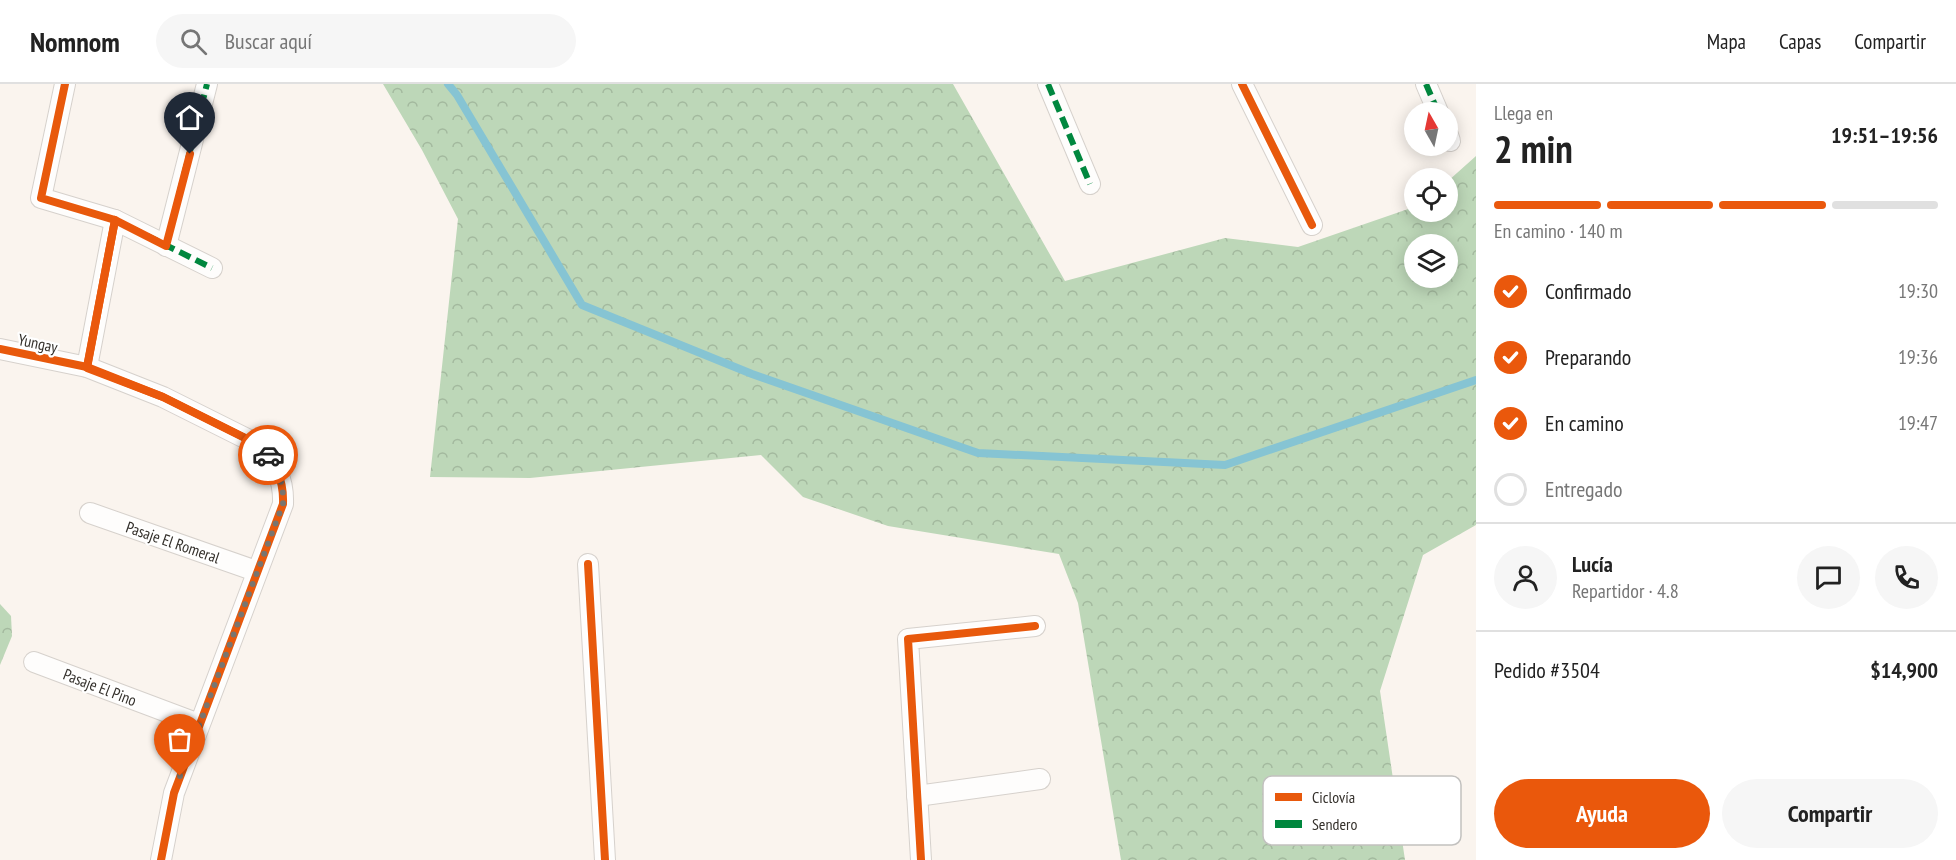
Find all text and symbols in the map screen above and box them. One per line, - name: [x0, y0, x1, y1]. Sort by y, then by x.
- search box: [156, 14, 576, 68]
- text: Nomnom: [30, 23, 120, 60]
- icon: search: [177, 25, 210, 58]
- text: Buscar aquí: [225, 27, 312, 55]
- text: Mapa: [1707, 28, 1746, 55]
- text: Capas: [1779, 28, 1821, 55]
- text: Compartir: [1854, 28, 1926, 55]
- pin: [164, 92, 215, 154]
- text: Llega en: [1494, 100, 1553, 126]
- icon: home: [173, 101, 206, 134]
- north arrow: [1404, 102, 1458, 156]
- map controls: [1404, 102, 1458, 288]
- text: 19:51–19:56: [1831, 121, 1938, 149]
- text: 2 min: [1494, 123, 1573, 174]
- button: locate: [1404, 168, 1458, 222]
- text: En camino · 140 m: [1494, 218, 1623, 244]
- button: layers: [1404, 234, 1458, 288]
- icon: check: [1494, 275, 1527, 308]
- text: Confirmado: [1545, 277, 1631, 305]
- text: 19:30: [1898, 278, 1938, 304]
- street label: Yungay: [17, 329, 59, 357]
- icon: check: [1494, 341, 1527, 374]
- text: Preparando: [1545, 343, 1631, 371]
- text: 19:36: [1898, 344, 1938, 370]
- icon: check: [1494, 407, 1527, 440]
- text: En camino: [1545, 409, 1624, 437]
- text: 19:47: [1898, 410, 1938, 436]
- courier: [238, 425, 298, 485]
- icon: car: [252, 439, 285, 472]
- text: Entregado: [1545, 475, 1622, 503]
- street label: Pasaje El Romeral: [123, 517, 223, 567]
- button: person: [1494, 546, 1557, 609]
- button: chat: [1797, 546, 1860, 609]
- button: phone: [1875, 546, 1938, 609]
- text: Lucía: [1572, 550, 1613, 578]
- text: Repartidor · 4.8: [1572, 578, 1679, 604]
- text: Pedido #3504: [1494, 656, 1600, 684]
- text: $14,900: [1870, 656, 1938, 684]
- street label: Pasaje El Pino: [60, 664, 140, 710]
- pin: [154, 714, 205, 776]
- icon: bag: [163, 723, 196, 756]
- legend: [1263, 776, 1461, 845]
- button: Ayuda: [1494, 779, 1710, 848]
- button: Compartir: [1722, 779, 1938, 848]
- text: Ciclovía: [1312, 787, 1355, 807]
- text: Sendero: [1312, 814, 1357, 834]

